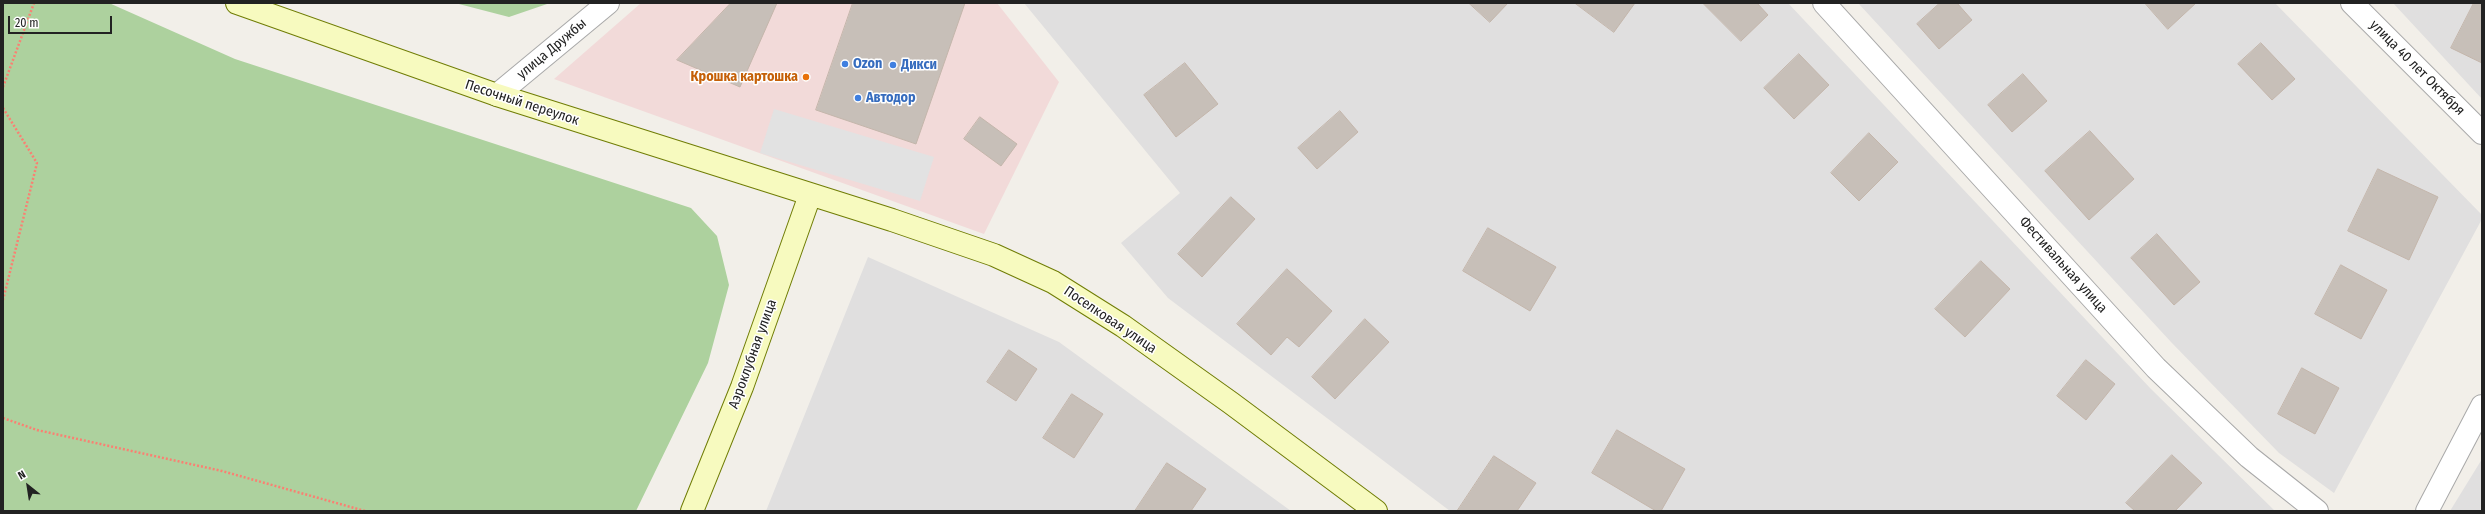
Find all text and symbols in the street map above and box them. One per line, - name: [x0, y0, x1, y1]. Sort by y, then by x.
- scale bar: [10, 8, 114, 34]
- street label: улица Дружбы: [514, 15, 590, 83]
- text: 20 m: [15, 16, 39, 30]
- street label: улица 40 лет Октября: [2366, 17, 2468, 119]
- place label: Ozon: [853, 56, 882, 72]
- place label: Дикси: [901, 57, 937, 73]
- marker: Ozon: [840, 59, 850, 69]
- marker: Дикси: [888, 60, 898, 70]
- place label: Крошка картошка: [691, 69, 798, 85]
- marker: Крошка картошка: [801, 72, 811, 82]
- street label: Песочный переулок: [463, 77, 581, 129]
- place label: Автодор: [866, 90, 916, 106]
- marker: Автодор: [853, 93, 863, 103]
- street label: Фестивальная улица: [2015, 213, 2111, 317]
- street label: Поселковая улица: [1060, 283, 1160, 357]
- street label: Аэроклубная улица: [725, 297, 781, 411]
- north arrow: [8, 466, 48, 506]
- text: N: [16, 468, 28, 482]

